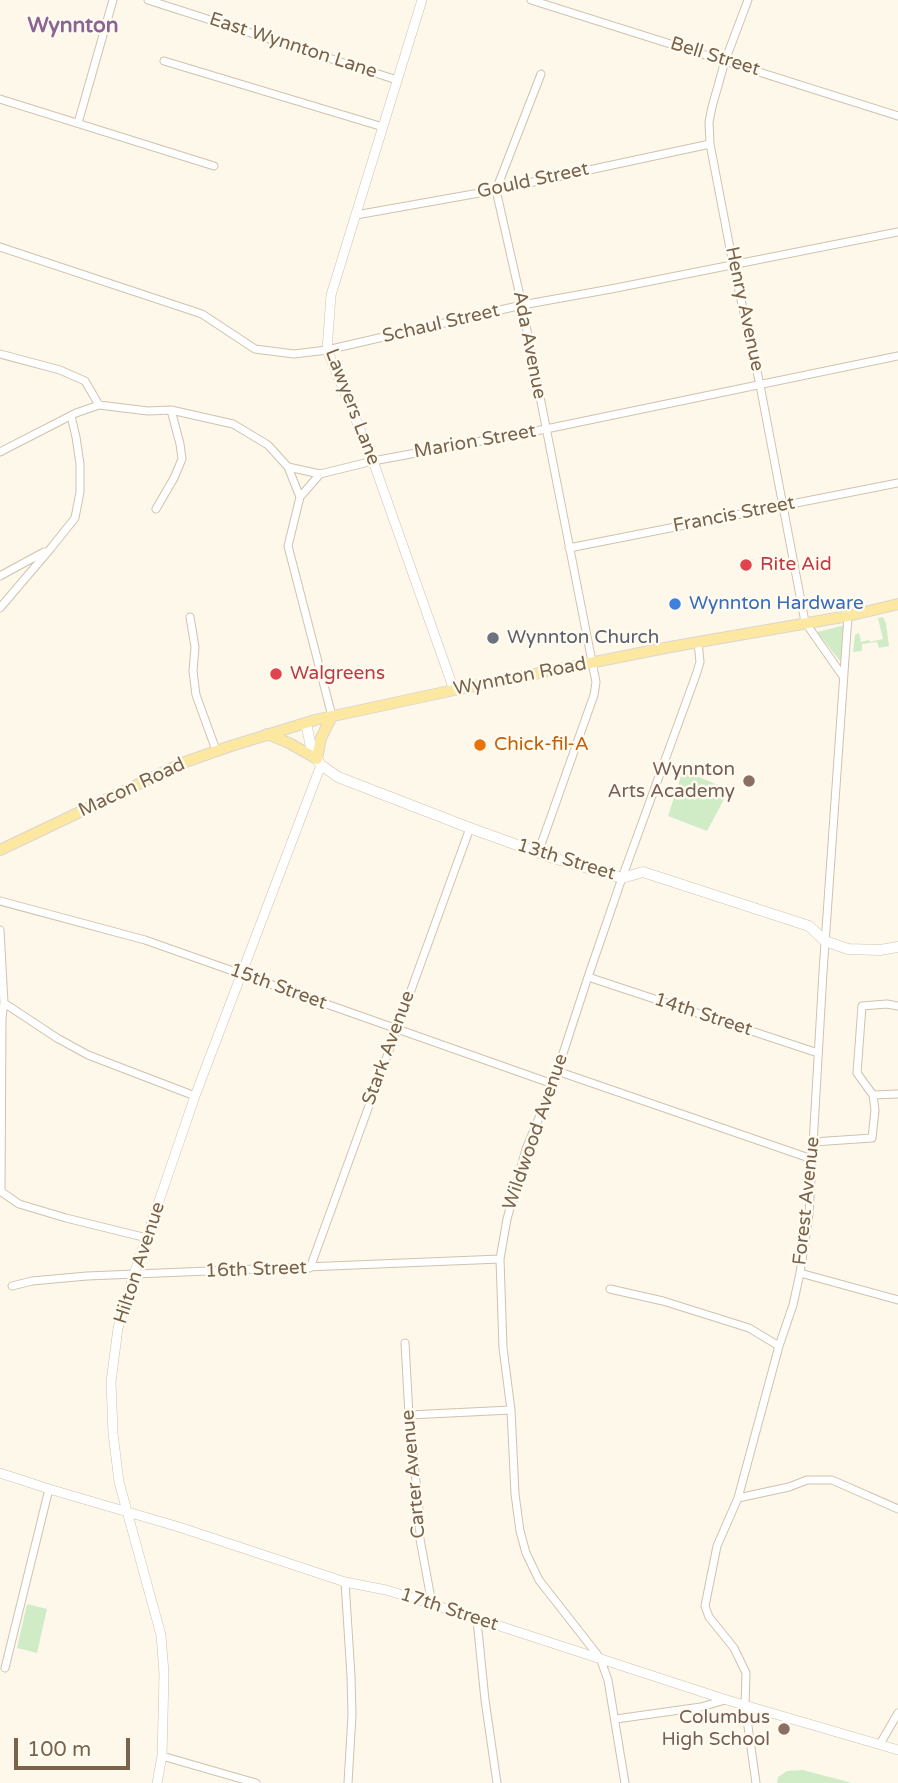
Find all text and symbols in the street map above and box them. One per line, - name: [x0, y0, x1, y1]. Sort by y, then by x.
- street label: East Wynnton Lane: [206, 8, 380, 84]
- district label: Wynnton: [27, 13, 119, 39]
- street label: Bell Street: [667, 33, 763, 81]
- street label: Gould Street: [475, 158, 591, 204]
- street label: Henry Avenue: [720, 245, 768, 373]
- street label: Ada Avenue: [507, 289, 551, 401]
- street label: Schaul Street: [380, 299, 502, 349]
- street label: Lawyers Lane: [319, 346, 385, 468]
- street label: Marion Street: [412, 420, 538, 464]
- street label: Francis Street: [671, 492, 797, 538]
- place label: Rite Aid: [760, 554, 832, 576]
- marker: Rite Aid: [738, 557, 754, 573]
- place label: Wynnton Hardware: [689, 593, 864, 615]
- marker: Wynnton Hardware: [667, 596, 683, 612]
- place label: Wynnton Church: [507, 627, 659, 649]
- marker: Wynnton Church: [485, 630, 501, 646]
- street label: Wynnton Road: [452, 653, 588, 701]
- place label: Walgreens: [290, 663, 385, 685]
- marker: Walgreens: [268, 666, 284, 682]
- place label: Chick-fil-A: [494, 734, 589, 756]
- marker: Chick-fil-A: [472, 737, 488, 753]
- street label: Macon Road: [75, 753, 189, 823]
- place label: Wynnton Arts Academy: [607, 759, 735, 803]
- marker: Wynnton Arts Academy: [741, 773, 757, 789]
- street label: 13th Street: [514, 834, 618, 886]
- street label: 15th Street: [226, 959, 330, 1015]
- street label: Stark Avenue: [358, 988, 420, 1108]
- street label: 14th Street: [651, 988, 755, 1042]
- street label: Wildwood Avenue: [499, 1051, 573, 1213]
- street label: Forest Avenue: [789, 1135, 825, 1267]
- street label: Hilton Avenue: [110, 1199, 170, 1327]
- street label: 16th Street: [205, 1257, 307, 1283]
- street label: Carter Avenue: [397, 1409, 431, 1539]
- street label: 17th Street: [397, 1583, 501, 1637]
- place label: Columbus High School: [661, 1707, 770, 1751]
- marker: Columbus High School: [776, 1721, 792, 1737]
- scale bar: [18, 1724, 133, 1768]
- text: 100 m: [27, 1737, 91, 1762]

